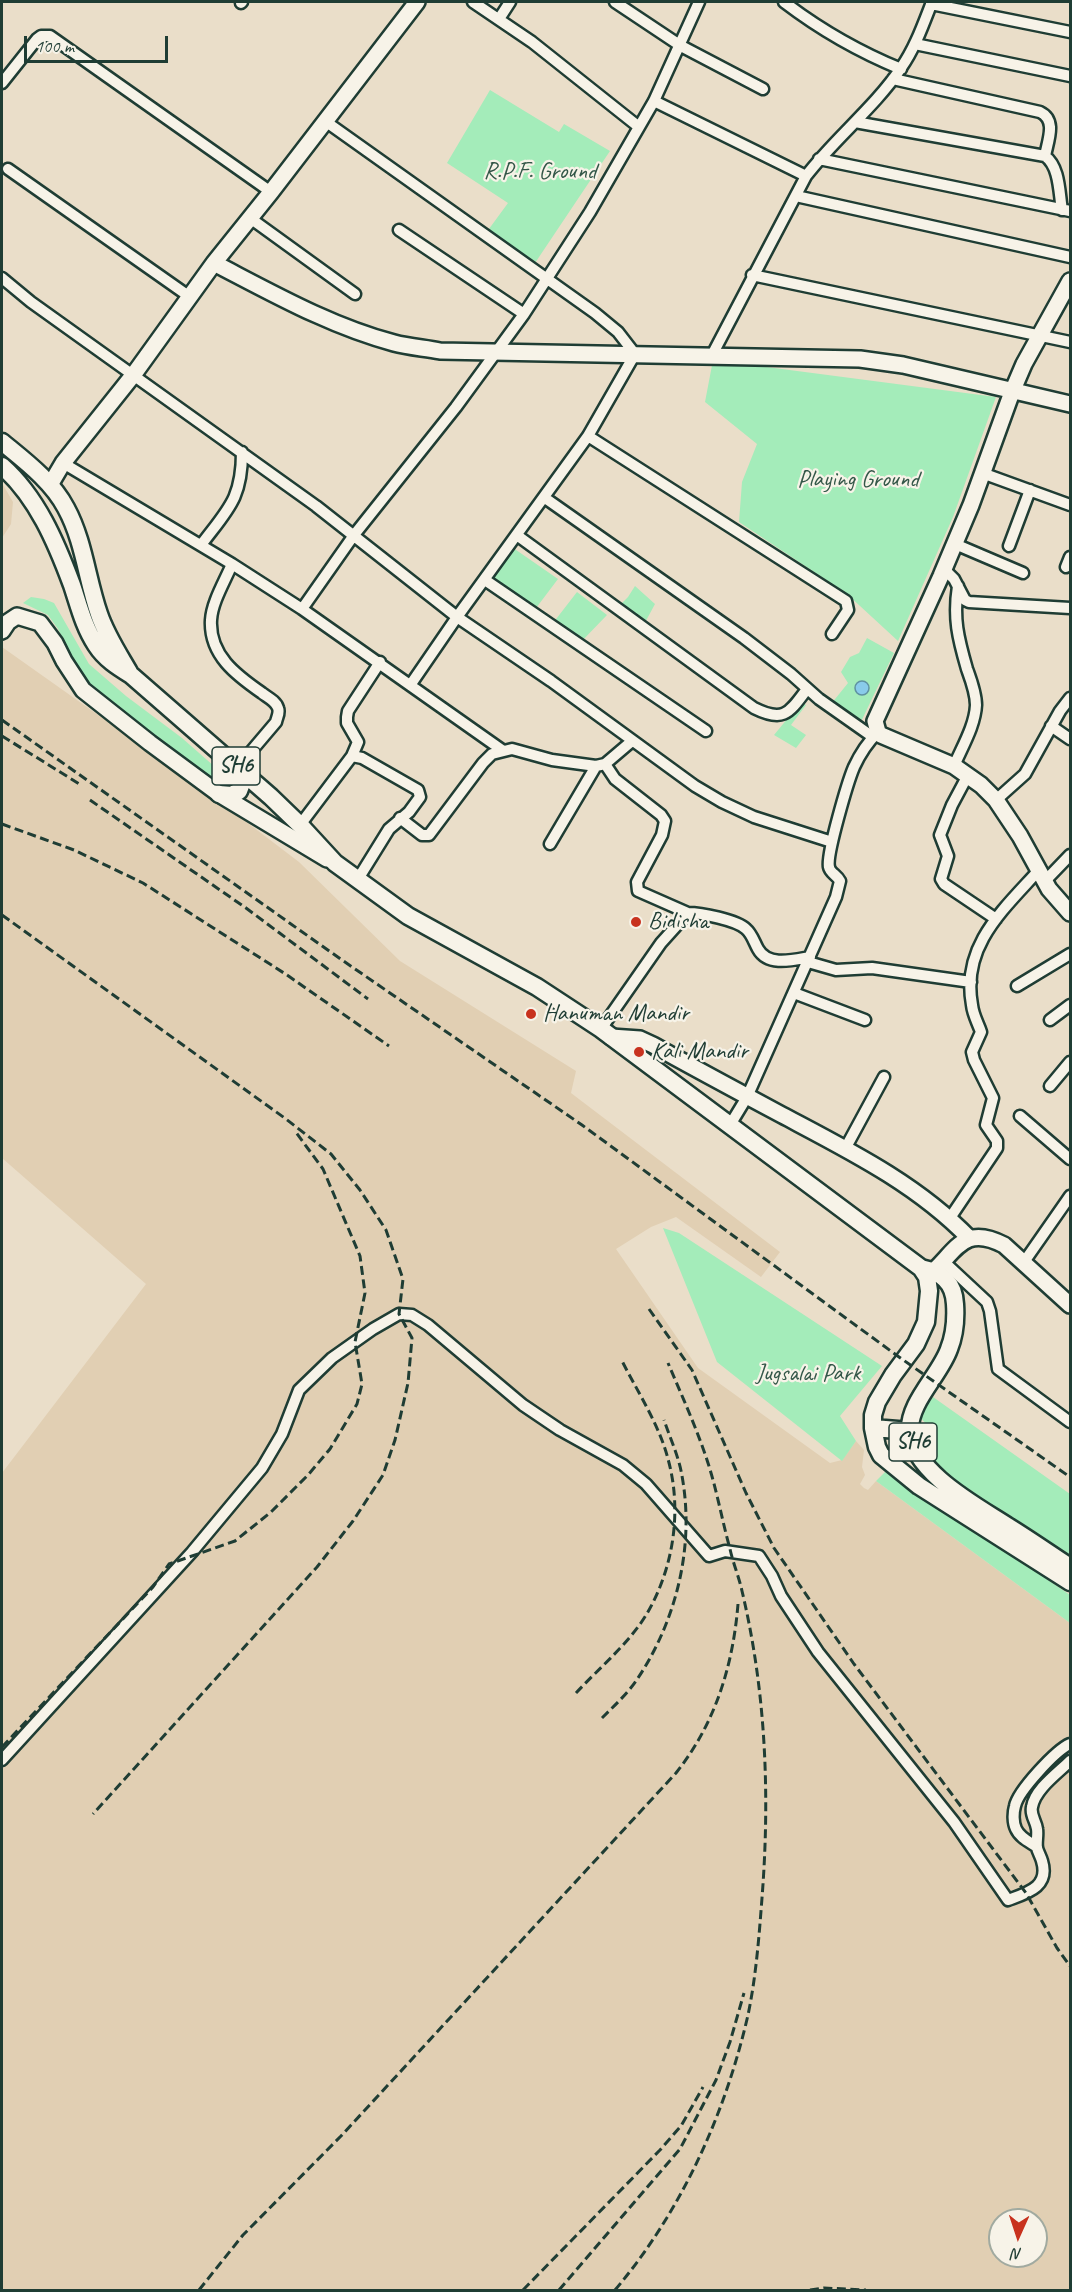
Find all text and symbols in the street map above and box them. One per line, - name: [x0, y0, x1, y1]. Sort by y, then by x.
- scale bar: [27, 24, 171, 62]
- text: 100 m: [35, 35, 74, 57]
- park label: R.P.F. Ground: [484, 158, 596, 186]
- park label: Playing Ground: [797, 466, 919, 494]
- road number: SH6: [212, 747, 260, 785]
- place label: Bidisha: [648, 908, 708, 936]
- marker: Bidisha: [629, 915, 643, 929]
- place label: Hanuman Mandir: [543, 1000, 689, 1028]
- marker: Hanuman Mandir: [524, 1007, 538, 1021]
- place label: Kali Mandir: [651, 1038, 748, 1066]
- marker: Kali Mandir: [632, 1045, 646, 1059]
- park label: Jugsalai Park: [756, 1360, 860, 1388]
- road number: SH6: [889, 1423, 937, 1461]
- north arrow: [988, 2208, 1048, 2268]
- text: N: [1012, 2244, 1023, 2264]

